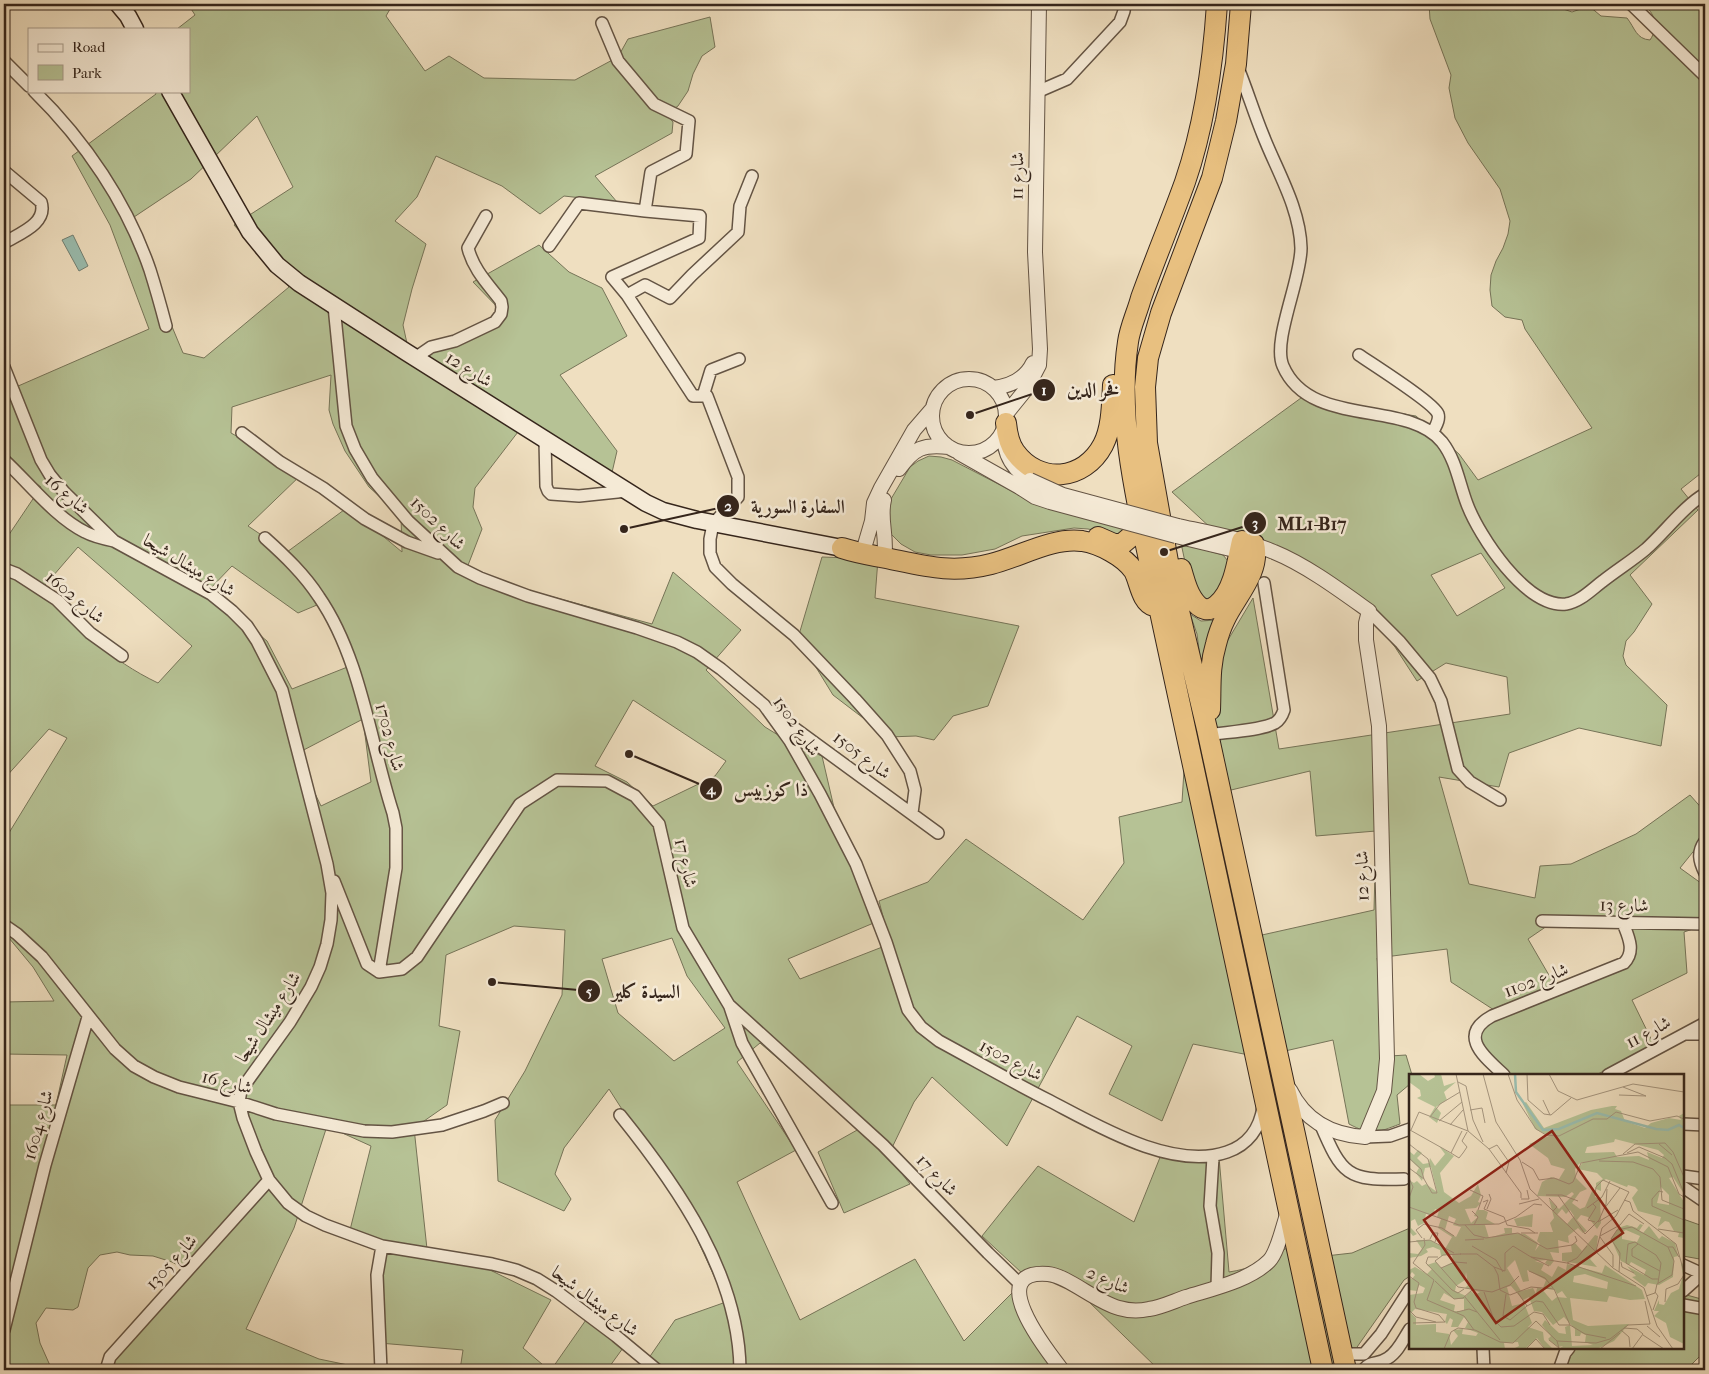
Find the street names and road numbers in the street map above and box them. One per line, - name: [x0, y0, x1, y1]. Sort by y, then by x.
- street label: شارع 11: [1007, 152, 1032, 200]
- street label: شارع 12: [440, 347, 496, 395]
- street label: شارع 16: [38, 470, 93, 522]
- street label: شارع 1502: [403, 492, 470, 558]
- street label: شارع ميشال شيحا: [137, 530, 239, 605]
- street label: شارع 1602: [38, 567, 108, 631]
- street label: شارع 1502: [765, 692, 825, 763]
- street label: شارع 1702: [367, 701, 409, 774]
- street label: شارع 1505: [826, 727, 895, 787]
- street label: شارع 17: [666, 836, 701, 891]
- street label: شارع 12: [1352, 850, 1377, 902]
- street label: شارع 13: [1599, 895, 1649, 920]
- street label: شارع 1102: [1501, 959, 1573, 1006]
- street label: شارع ميشال شيحا: [231, 968, 309, 1069]
- street label: شارع 11: [1622, 1012, 1676, 1057]
- street label: شارع 1502: [974, 1035, 1046, 1089]
- street label: شارع 16: [199, 1066, 254, 1103]
- street label: شارع 1604: [19, 1088, 62, 1163]
- street label: شارع 17: [909, 1150, 962, 1203]
- street label: شارع 1305: [141, 1231, 204, 1297]
- street label: شارع ميشال شيحا: [544, 1262, 643, 1344]
- street label: شارع 2: [1082, 1262, 1132, 1303]

